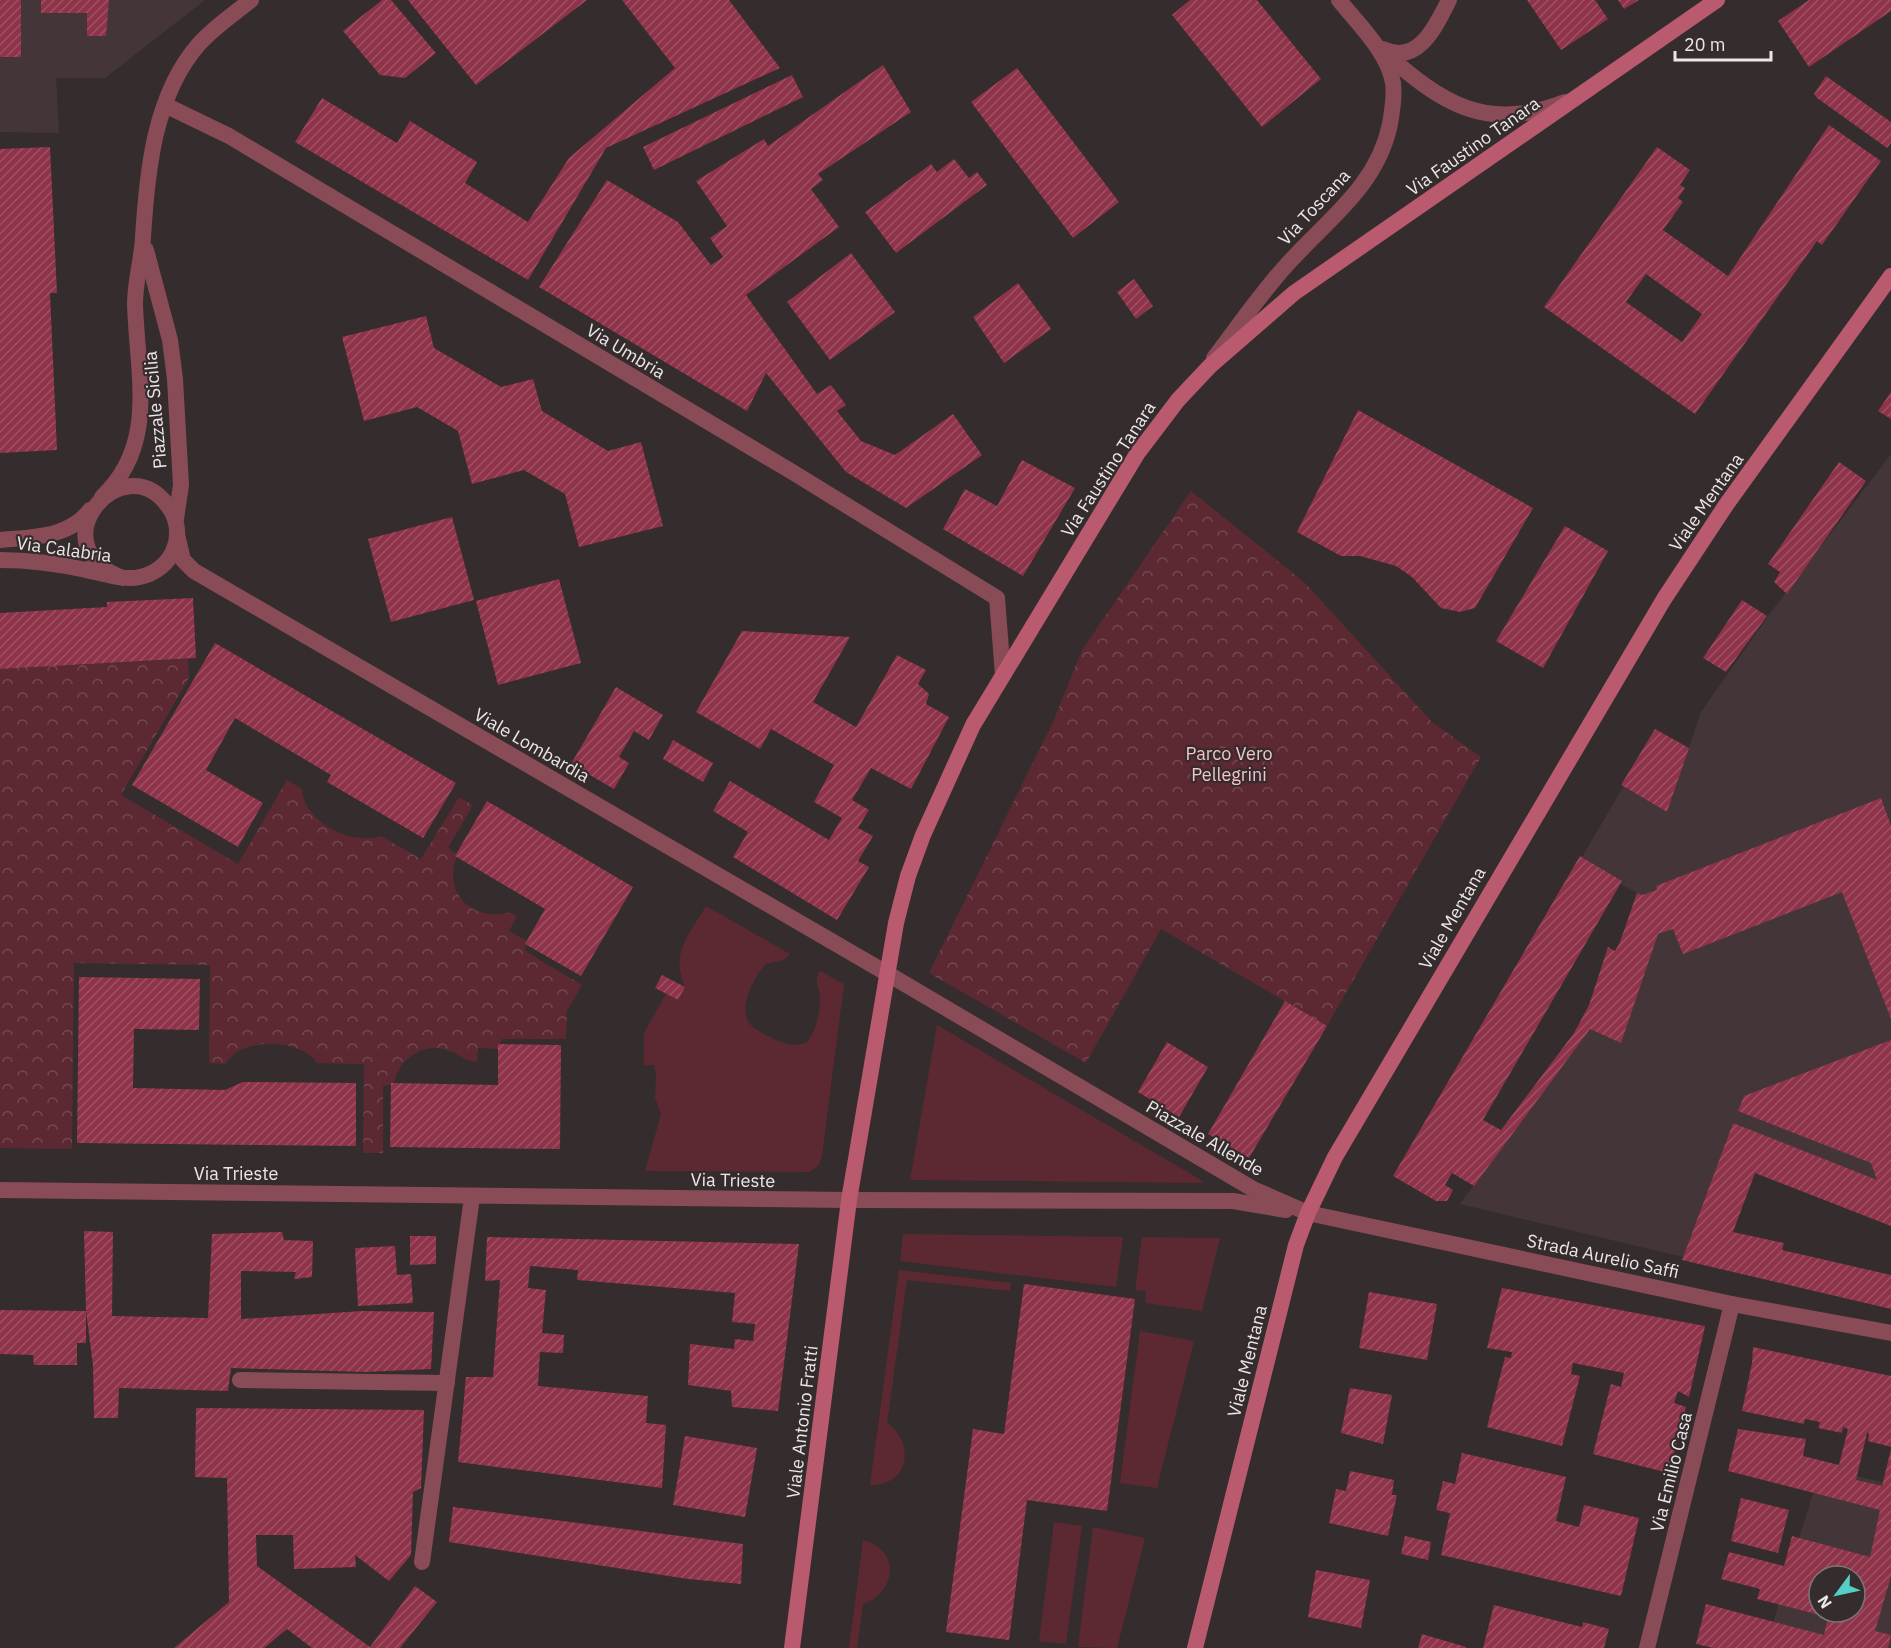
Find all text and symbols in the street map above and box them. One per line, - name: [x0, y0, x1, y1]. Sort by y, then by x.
- scale bar: [1675, 24, 1771, 62]
- text: 20 m: [1684, 33, 1726, 56]
- street label: Via Faustino Tanara: [1402, 91, 1544, 200]
- street label: Via Toscana: [1273, 164, 1355, 250]
- street label: Via Umbria: [582, 318, 670, 384]
- street label: Piazzale Sicilia: [138, 350, 172, 470]
- street label: Via Faustino Tanara: [1056, 397, 1161, 541]
- street label: Viale Mentana: [1664, 448, 1749, 556]
- street label: Via Calabria: [15, 531, 113, 567]
- street label: Viale Lombardia: [470, 703, 594, 788]
- park label: Parco Vero Pellegrini: [1185, 742, 1273, 786]
- street label: Viale Mentana: [1413, 862, 1491, 973]
- street label: Piazzale Allende: [1142, 1095, 1268, 1181]
- street label: Via Trieste: [194, 1162, 278, 1185]
- street label: Via Trieste: [691, 1168, 776, 1192]
- street label: Strada Aurelio Saffi: [1525, 1229, 1681, 1283]
- street label: Viale Mentana: [1222, 1302, 1272, 1419]
- street label: Viale Antonio Fratti: [781, 1344, 823, 1500]
- street label: Via Emilio Casa: [1645, 1409, 1697, 1534]
- north arrow: [1807, 1564, 1867, 1624]
- text: N: [1813, 1592, 1836, 1612]

